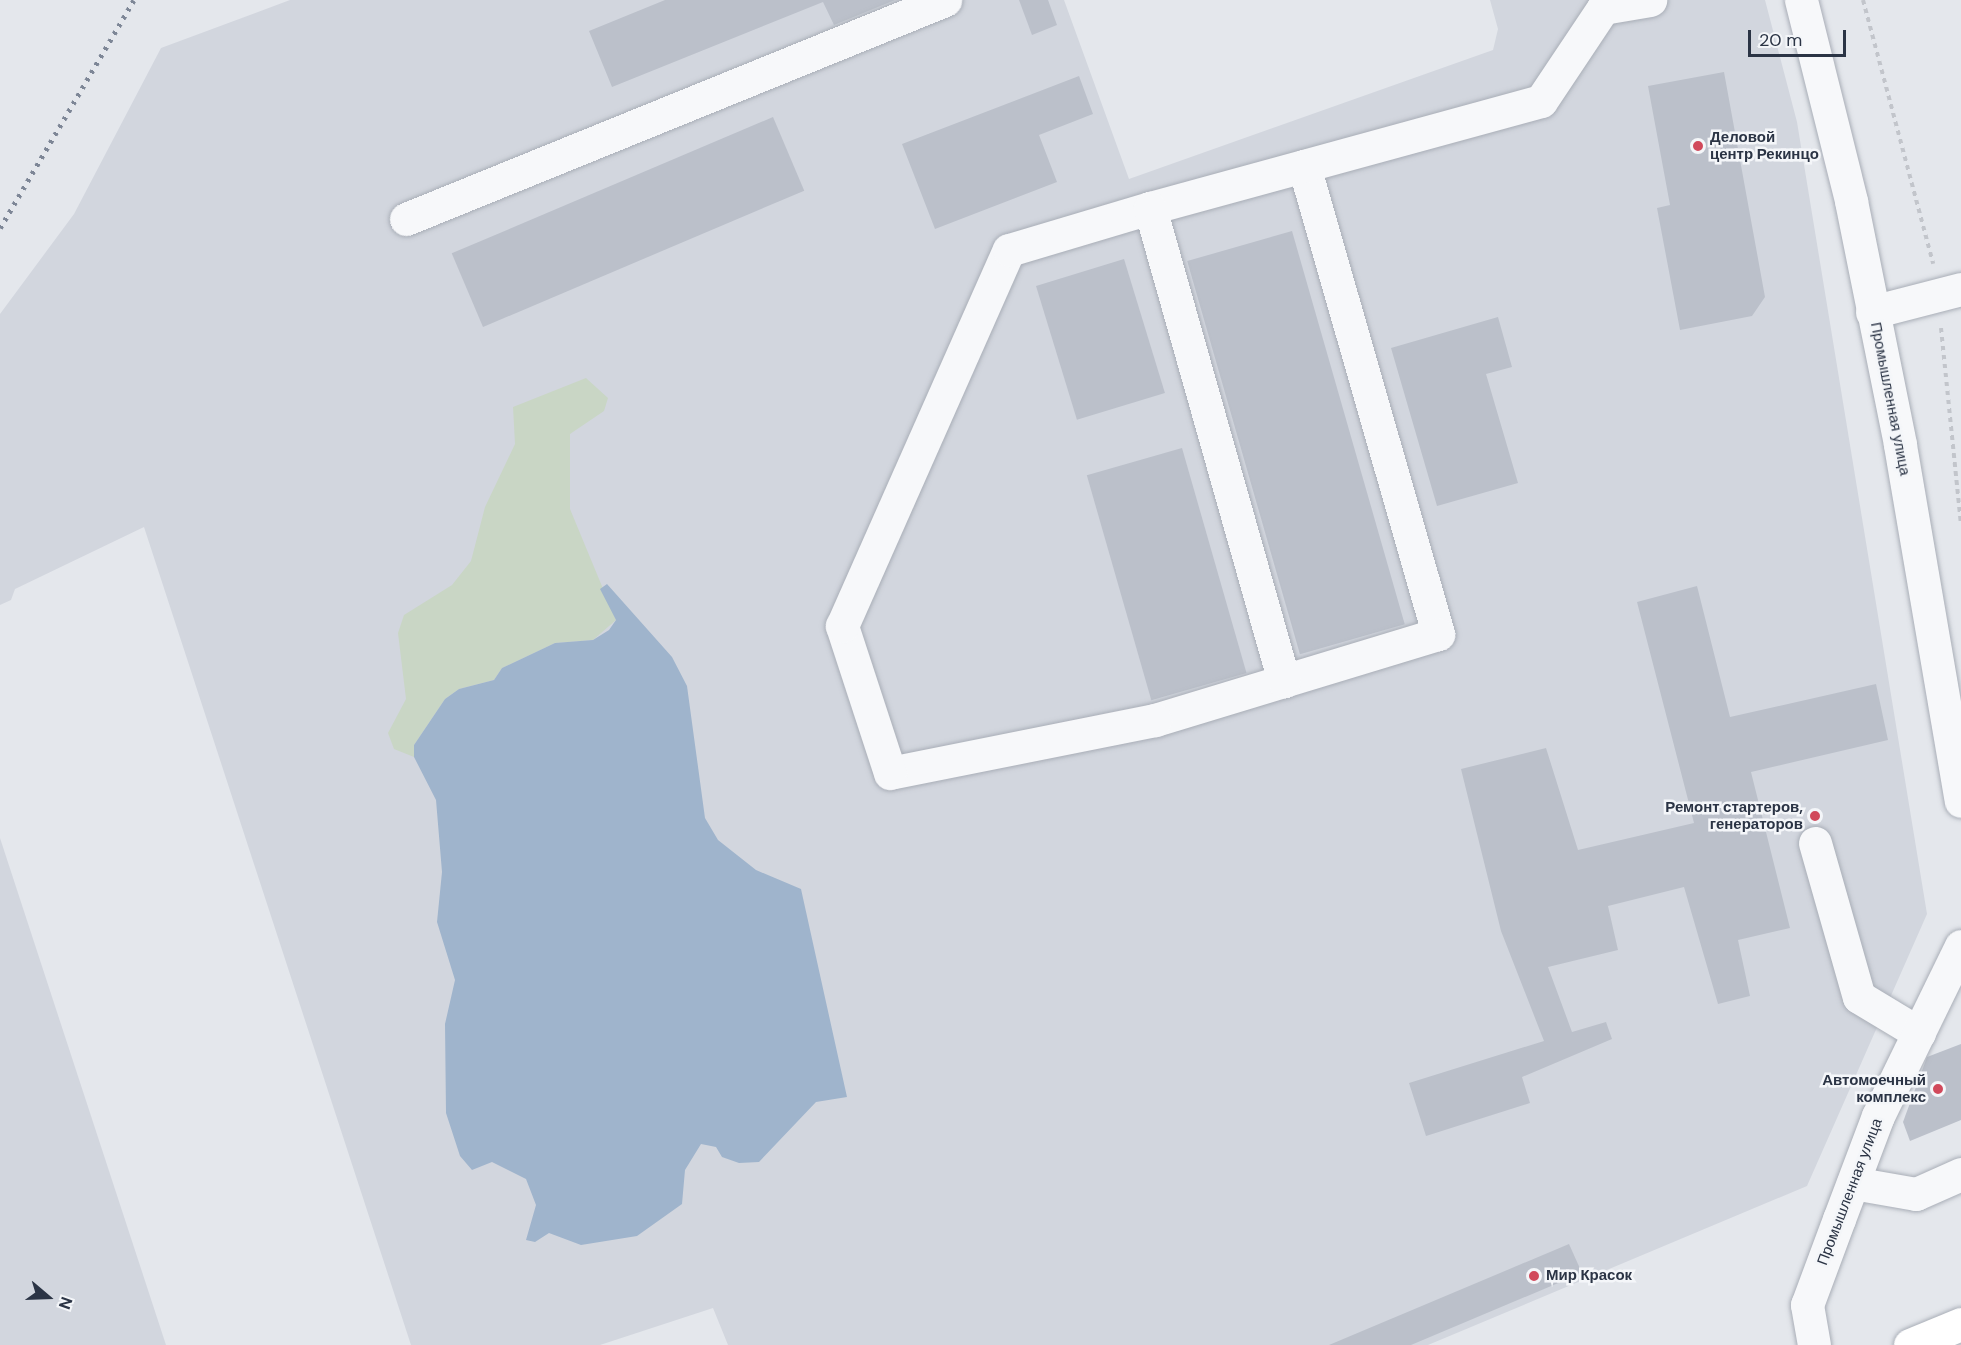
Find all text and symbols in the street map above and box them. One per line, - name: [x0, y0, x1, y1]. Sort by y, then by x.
- scale bar: [1751, 18, 1848, 56]
- text: 20 m: [1759, 28, 1802, 52]
- place label: Деловой центр Рекинцо: [1710, 128, 1819, 163]
- marker: Деловой центр Рекинцо: [1691, 139, 1705, 153]
- street label: Промышленная улица: [1866, 321, 1914, 477]
- place label: Ремонт стартеров, генераторов: [1665, 798, 1803, 833]
- marker: Ремонт стартеров, генераторов: [1808, 809, 1822, 823]
- place label: Автомоечный комплекс: [1822, 1071, 1926, 1106]
- marker: Автомоечный комплекс: [1931, 1082, 1945, 1096]
- street label: Промышленная улица: [1814, 1116, 1886, 1268]
- north arrow: [18, 1267, 78, 1327]
- place label: Мир Красок: [1546, 1267, 1632, 1285]
- marker: Мир Красок: [1527, 1269, 1541, 1283]
- text: N: [54, 1294, 77, 1312]

